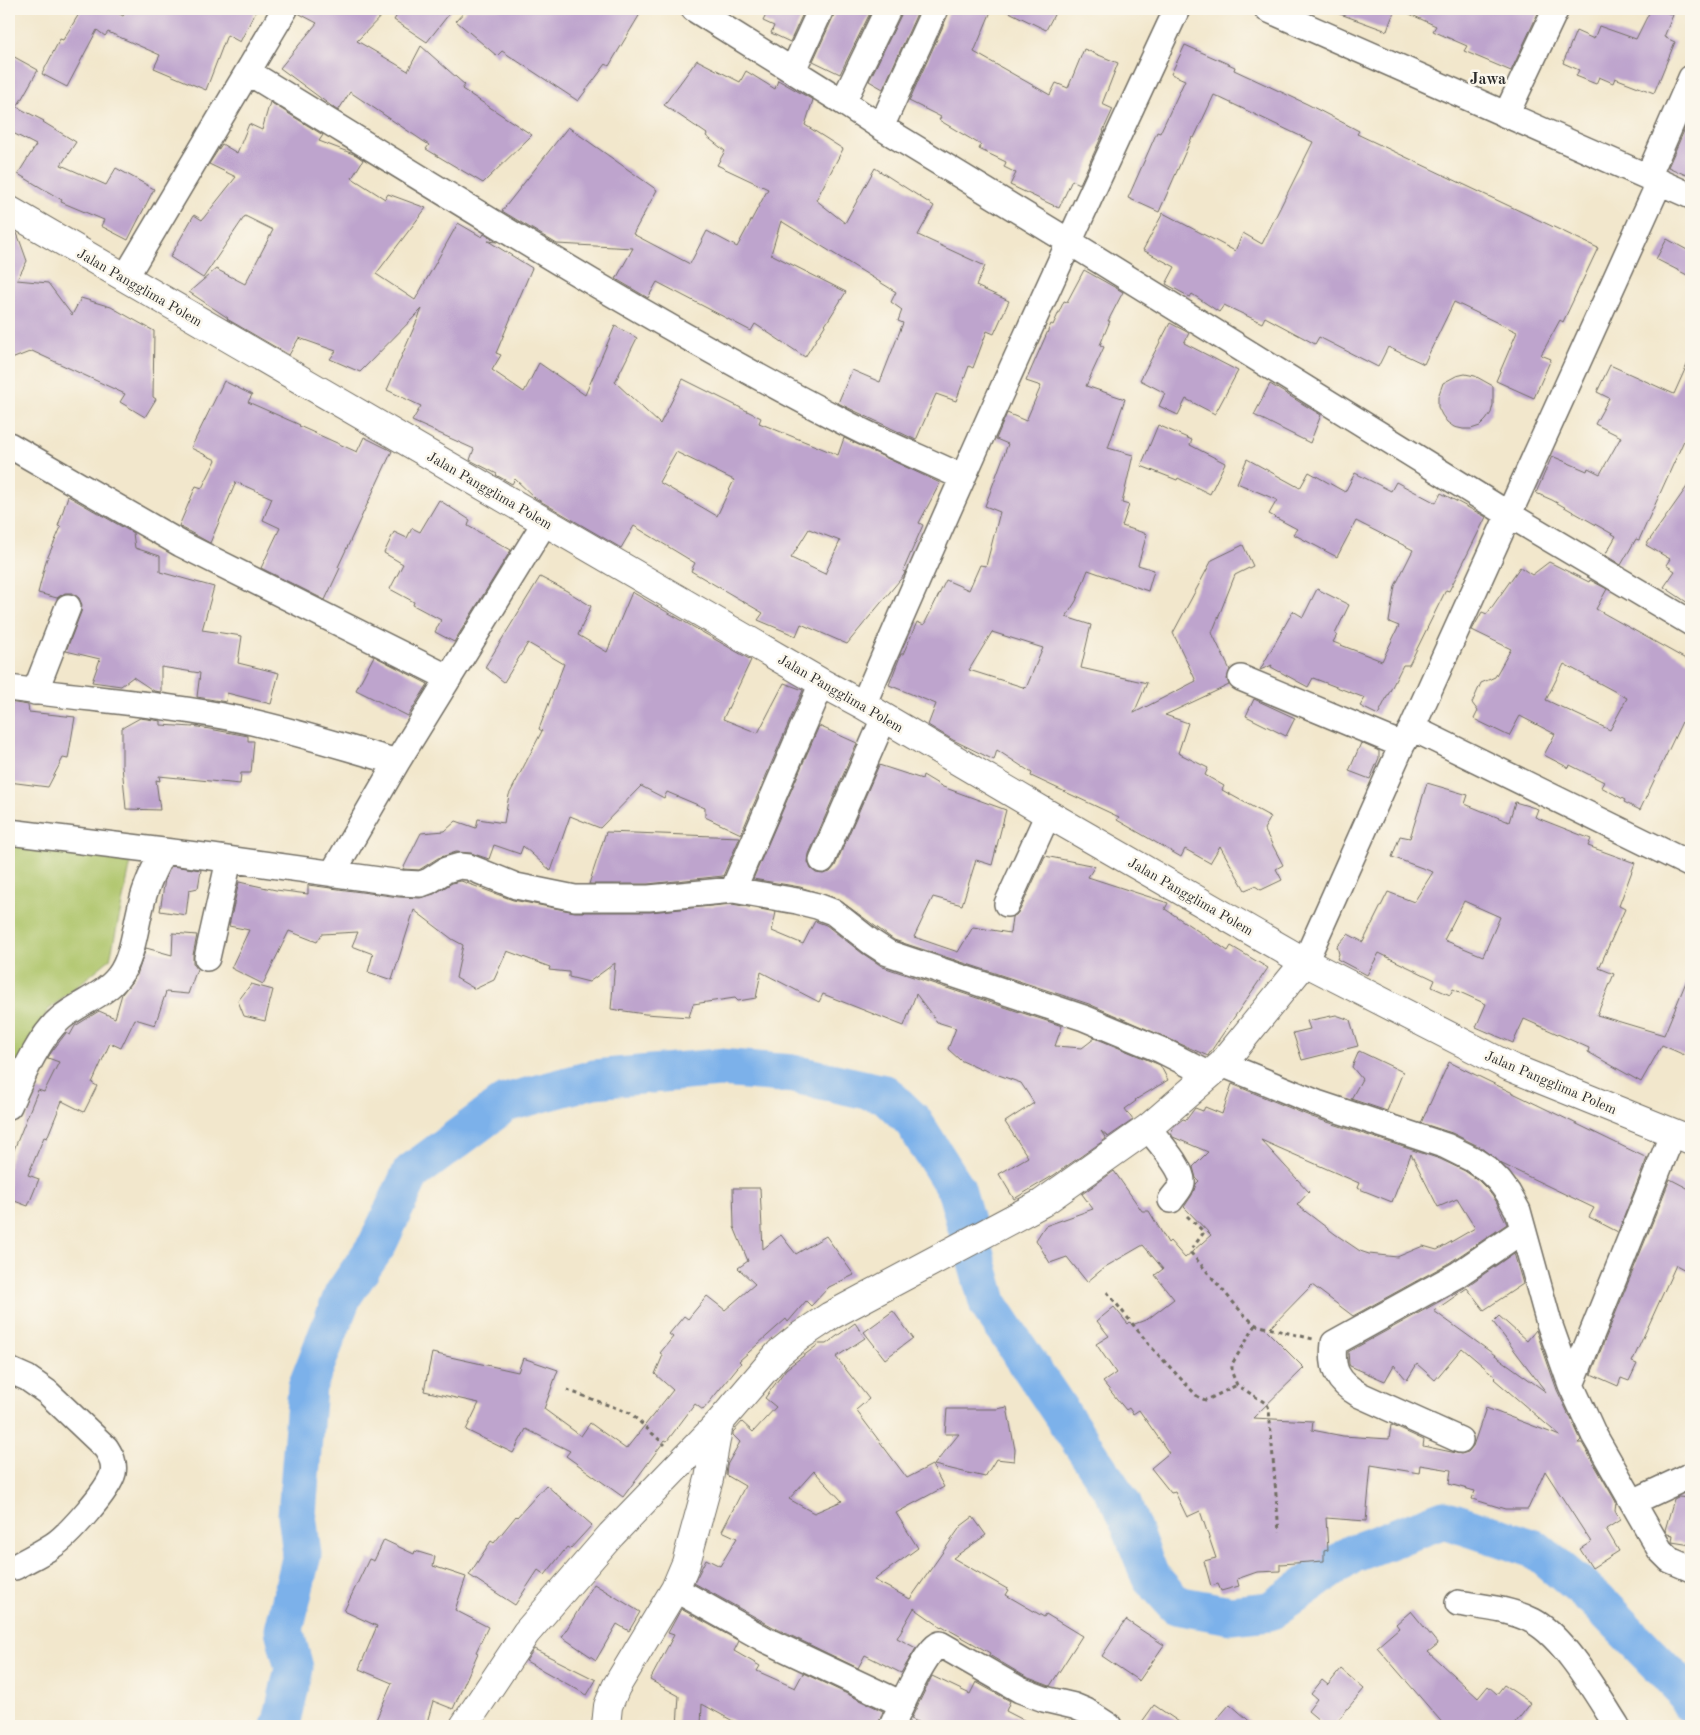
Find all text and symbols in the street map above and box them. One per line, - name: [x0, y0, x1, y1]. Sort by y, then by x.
- district label: Jawa: [1470, 72, 1506, 88]
- street label: Jalan Pangglima Polem: [75, 246, 204, 329]
- street label: Jalan Pangglima Polem: [425, 449, 554, 532]
- street label: Jalan Pangglima Polem: [776, 652, 905, 735]
- street label: Jalan Pangglima Polem: [1126, 855, 1255, 938]
- street label: Jalan Pangglima Polem: [1483, 1049, 1619, 1117]

